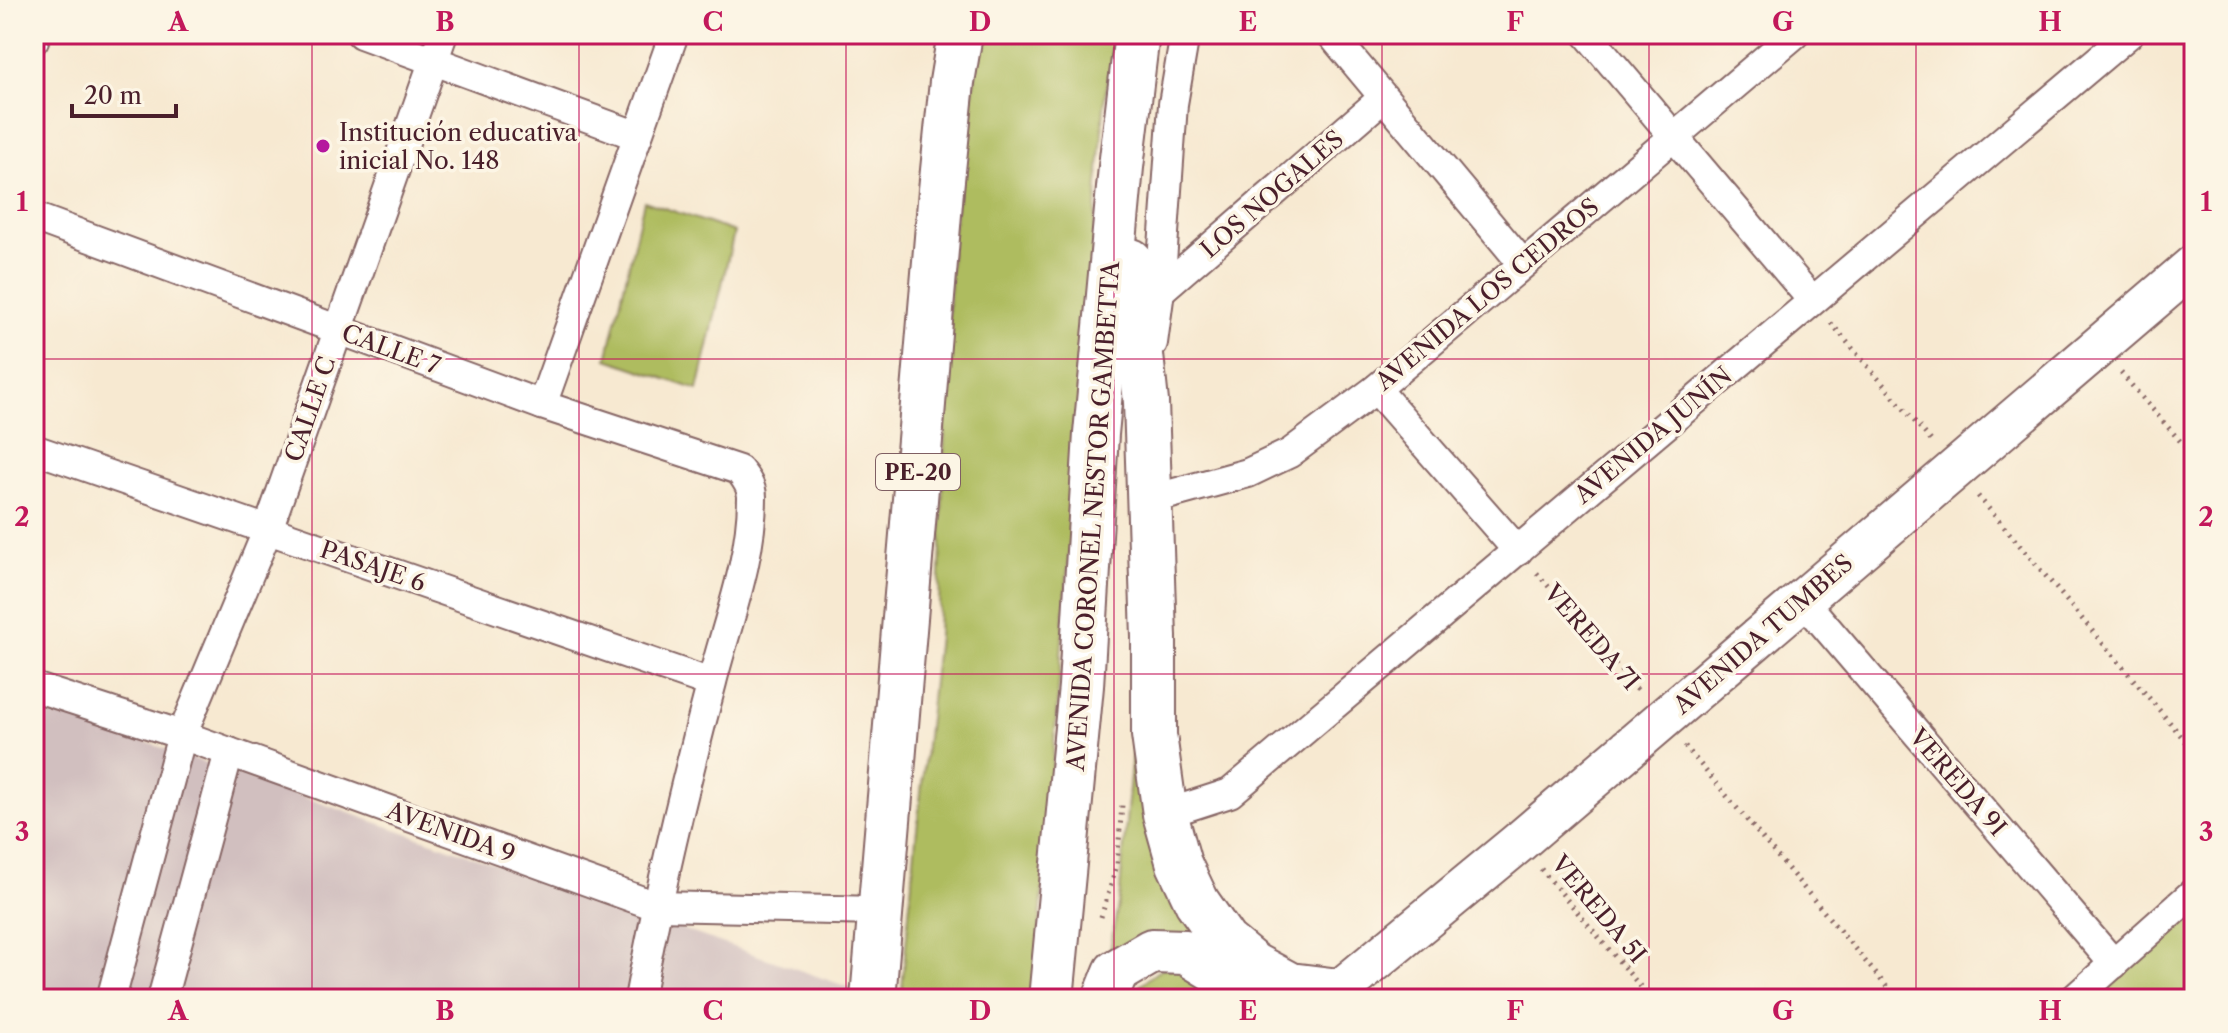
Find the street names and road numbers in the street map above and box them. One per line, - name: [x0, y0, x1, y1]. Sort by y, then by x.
- street label: LOS NOGALES: [1195, 124, 1349, 264]
- street label: AVENIDA LOS CEDROS: [1369, 192, 1605, 397]
- street label: AVENIDA CORONEL NESTOR GAMBETTA: [1061, 259, 1125, 773]
- street label: CALLE 7: [338, 318, 444, 380]
- street label: CALLE C: [279, 353, 341, 465]
- street label: AVENIDA JUNÍN: [1567, 360, 1738, 510]
- road number: PE-20: [876, 454, 960, 490]
- street label: PASAJE 6: [316, 534, 430, 598]
- street label: AVENIDA TUMBES: [1667, 548, 1859, 720]
- street label: VEREDA 7I: [1538, 577, 1646, 696]
- street label: VEREDA 9I: [1903, 722, 2013, 842]
- street label: AVENIDA 9: [382, 795, 519, 869]
- street label: VEREDA 5I: [1545, 848, 1653, 969]

